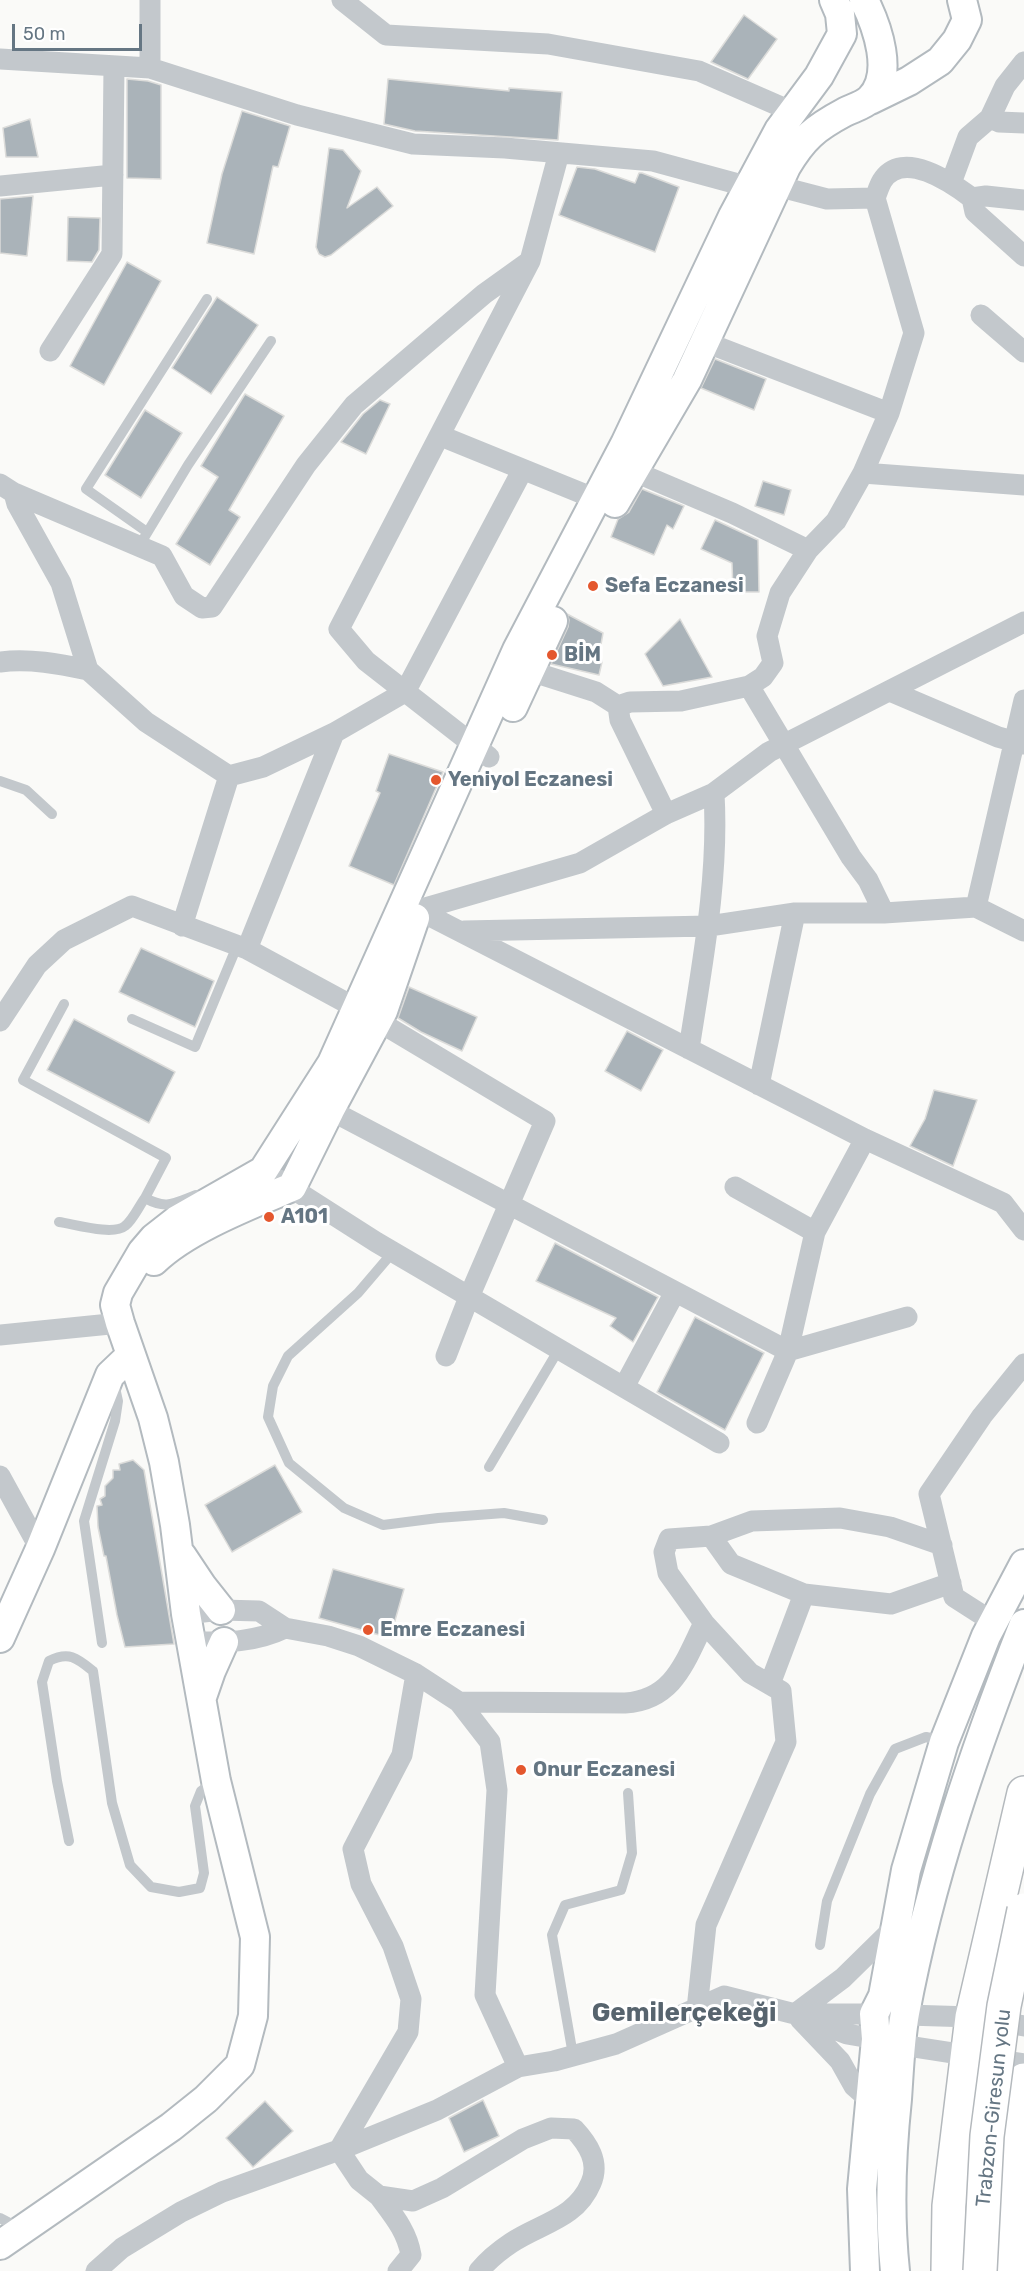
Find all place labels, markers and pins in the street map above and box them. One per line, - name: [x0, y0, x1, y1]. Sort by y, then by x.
- place label: Sefa Eczanesi: [605, 574, 744, 598]
- marker: Sefa Eczanesi: [586, 579, 600, 593]
- place label: BİM: [564, 643, 601, 667]
- marker: BİM: [545, 648, 559, 662]
- place label: Yeniyol Eczanesi: [448, 768, 613, 792]
- marker: Yeniyol Eczanesi: [429, 773, 443, 787]
- place label: A101: [281, 1205, 328, 1229]
- marker: A101: [262, 1210, 276, 1224]
- place label: Emre Eczanesi: [380, 1618, 525, 1642]
- marker: Emre Eczanesi: [361, 1623, 375, 1637]
- place label: Onur Eczanesi: [533, 1758, 675, 1782]
- marker: Onur Eczanesi: [514, 1763, 528, 1777]

